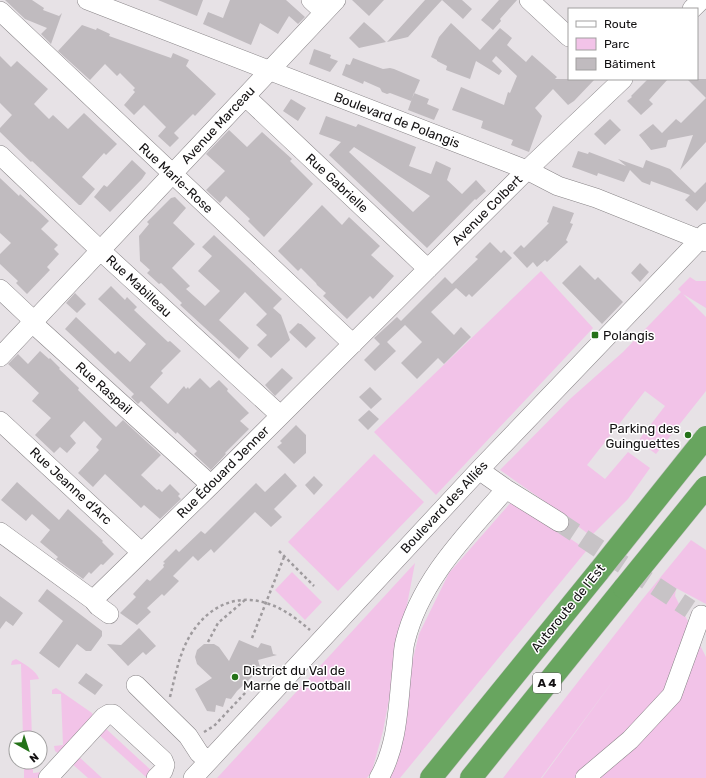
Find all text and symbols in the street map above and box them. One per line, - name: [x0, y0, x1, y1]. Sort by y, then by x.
- legend: [568, 8, 698, 80]
- text: Route: [604, 17, 638, 31]
- text: Parc: [604, 37, 630, 51]
- text: Bâtiment: [604, 57, 656, 71]
- street label: Avenue Marceau: [178, 83, 258, 167]
- street label: Boulevard de Polangis: [332, 89, 462, 152]
- street label: Rue Marie-Rose: [136, 140, 216, 216]
- street label: Rue Gabrielle: [303, 150, 371, 216]
- street label: Avenue Colbert: [449, 172, 525, 248]
- street label: Rue Mabilleau: [103, 252, 175, 320]
- place label: Polangis: [603, 328, 655, 344]
- marker: Polangis: [590, 330, 600, 340]
- street label: Rue Raspail: [73, 359, 135, 417]
- place label: Parking des Guinguettes: [605, 421, 680, 452]
- street label: Rue Édouard Jenner: [174, 423, 272, 521]
- marker: Parking des Guinguettes: [683, 430, 693, 440]
- street label: Rue Jeanne d'Arc: [27, 444, 115, 528]
- street label: Boulevard des Alliés: [397, 458, 491, 556]
- street label: Autoroute de l’Est: [528, 561, 608, 655]
- place label: District du Val de Marne de Football: [243, 663, 351, 693]
- marker: District du Val de Marne de Football: [230, 672, 240, 682]
- road number: A 4: [533, 673, 561, 693]
- north arrow: [8, 730, 48, 770]
- text: N: [27, 750, 41, 765]

